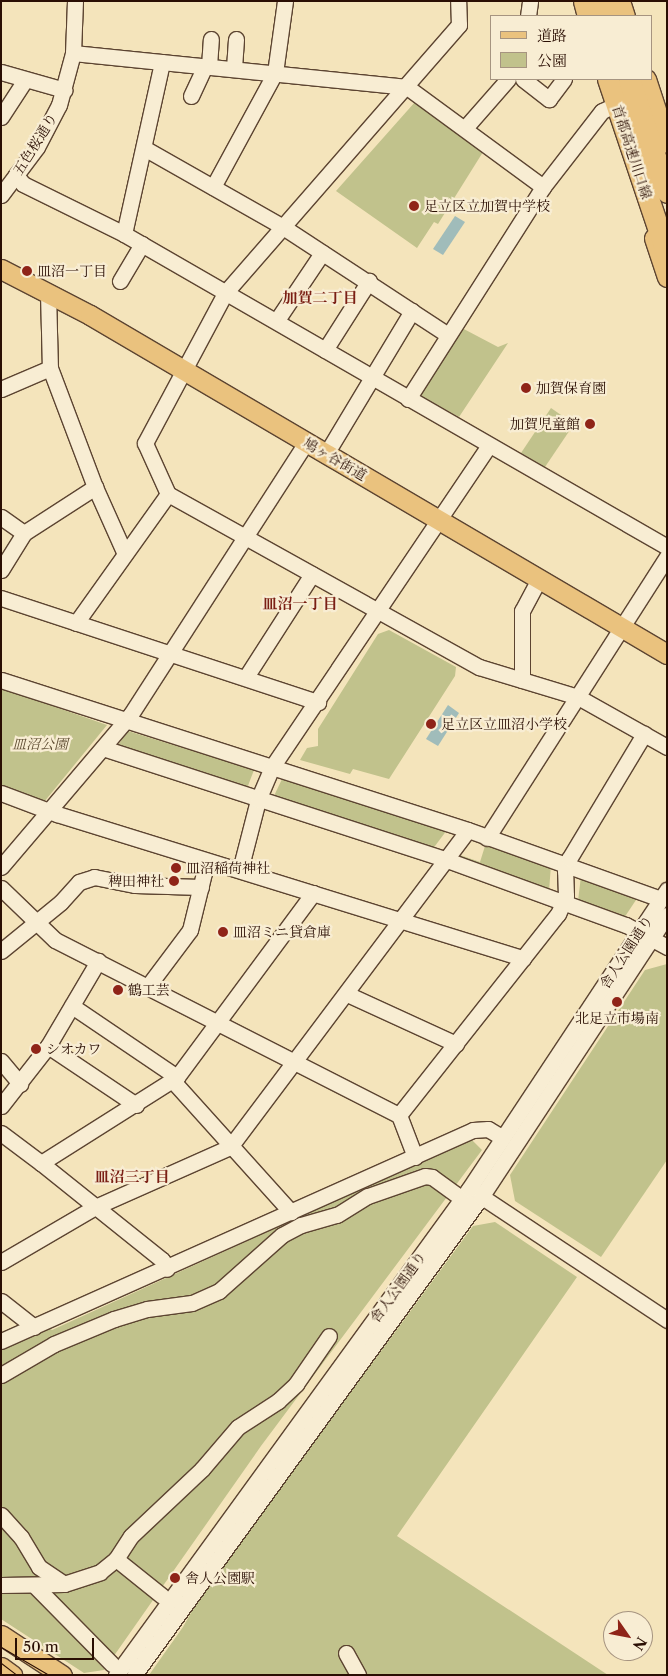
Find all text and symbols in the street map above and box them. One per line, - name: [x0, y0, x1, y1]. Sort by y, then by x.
- legend: [490, 15, 653, 80]
- text: 道路: [537, 26, 567, 45]
- text: 公園: [537, 51, 567, 70]
- street label: 首都高速川口線: [609, 103, 655, 201]
- street label: 五色桜通り: [9, 110, 61, 178]
- place label: 足立区立加賀中学校: [424, 198, 550, 214]
- marker: 足立区立加賀中学校: [408, 200, 420, 212]
- place label: 皿沼一丁目: [37, 263, 107, 279]
- marker: 皿沼一丁目: [21, 265, 33, 277]
- district label: 加賀二丁目: [283, 289, 357, 307]
- place label: 加賀保育園: [536, 380, 606, 396]
- marker: 加賀保育園: [520, 382, 532, 394]
- place label: 加賀児童館: [510, 416, 580, 432]
- marker: 加賀児童館: [584, 418, 596, 430]
- street label: 鳩ヶ谷街道: [300, 434, 370, 484]
- district label: 皿沼一丁目: [263, 595, 337, 613]
- place label: 足立区立皿沼小学校: [441, 716, 567, 732]
- marker: 足立区立皿沼小学校: [425, 718, 437, 730]
- park label: 皿沼公園: [12, 736, 68, 752]
- place label: 皿沼稲荷神社: [186, 860, 270, 876]
- marker: 皿沼稲荷神社: [170, 862, 182, 874]
- place label: 稗田神社: [108, 873, 164, 889]
- marker: 稗田神社: [168, 875, 180, 887]
- street label: 舎人公園通り: [596, 912, 656, 992]
- place label: 皿沼ミニ貸倉庫: [233, 924, 331, 940]
- marker: 皿沼ミニ貸倉庫: [217, 926, 229, 938]
- place label: 鶴工芸: [128, 982, 170, 998]
- marker: 鶴工芸: [112, 984, 124, 996]
- marker: 北足立市場南: [611, 996, 623, 1008]
- place label: 北足立市場南: [575, 1010, 659, 1026]
- place label: シオカワ: [46, 1041, 102, 1057]
- marker: シオカワ: [30, 1043, 42, 1055]
- district label: 皿沼三丁目: [95, 1168, 169, 1186]
- street label: 舎人公園通り: [367, 1248, 429, 1326]
- place label: 舎人公園駅: [185, 1570, 255, 1586]
- marker: 舎人公園駅: [169, 1572, 181, 1584]
- north arrow: [603, 1611, 653, 1661]
- scale bar: [18, 1628, 96, 1660]
- text: N: [629, 1634, 651, 1654]
- text: 50 m: [23, 1637, 59, 1656]

